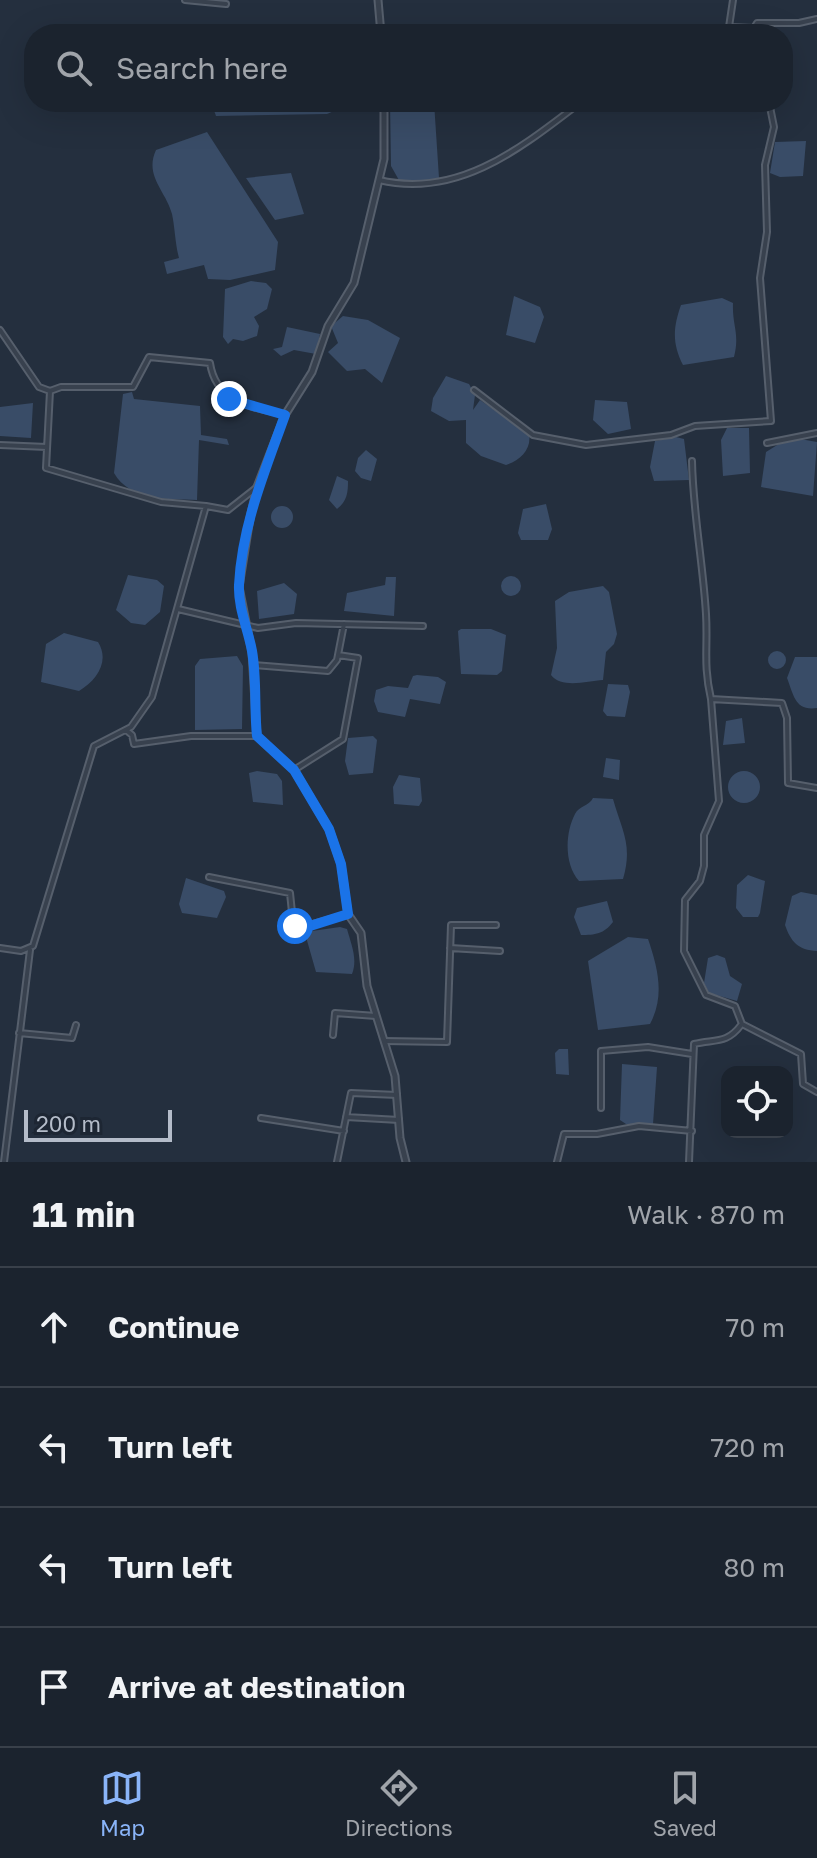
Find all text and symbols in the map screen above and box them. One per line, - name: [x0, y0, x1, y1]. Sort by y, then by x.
- search box: [24, 24, 793, 112]
- icon: search: [52, 46, 96, 90]
- text: Search here: [116, 50, 288, 86]
- route end: [211, 381, 247, 417]
- route start: [277, 908, 313, 944]
- map controls: [721, 1066, 793, 1138]
- button: locate: [721, 1066, 793, 1138]
- scale bar: [24, 1106, 172, 1142]
- text: 200 m: [36, 1110, 101, 1137]
- text: 11 min: [32, 1194, 135, 1234]
- text: Walk · 870 m: [627, 1199, 785, 1230]
- icon: ahead: [32, 1305, 76, 1349]
- text: Continue: [108, 1309, 239, 1345]
- text: 70 m: [726, 1312, 785, 1343]
- icon: left: [32, 1425, 76, 1469]
- text: Turn left: [108, 1429, 233, 1465]
- text: 720 m: [711, 1432, 785, 1463]
- icon: left: [32, 1545, 76, 1589]
- text: Turn left: [108, 1549, 233, 1585]
- text: 80 m: [724, 1552, 785, 1583]
- icon: arrive: [32, 1665, 76, 1709]
- text: Arrive at destination: [108, 1669, 405, 1705]
- tab: Map: [100, 1766, 145, 1841]
- tab: Directions: [345, 1766, 453, 1841]
- tab: Saved: [653, 1766, 717, 1841]

